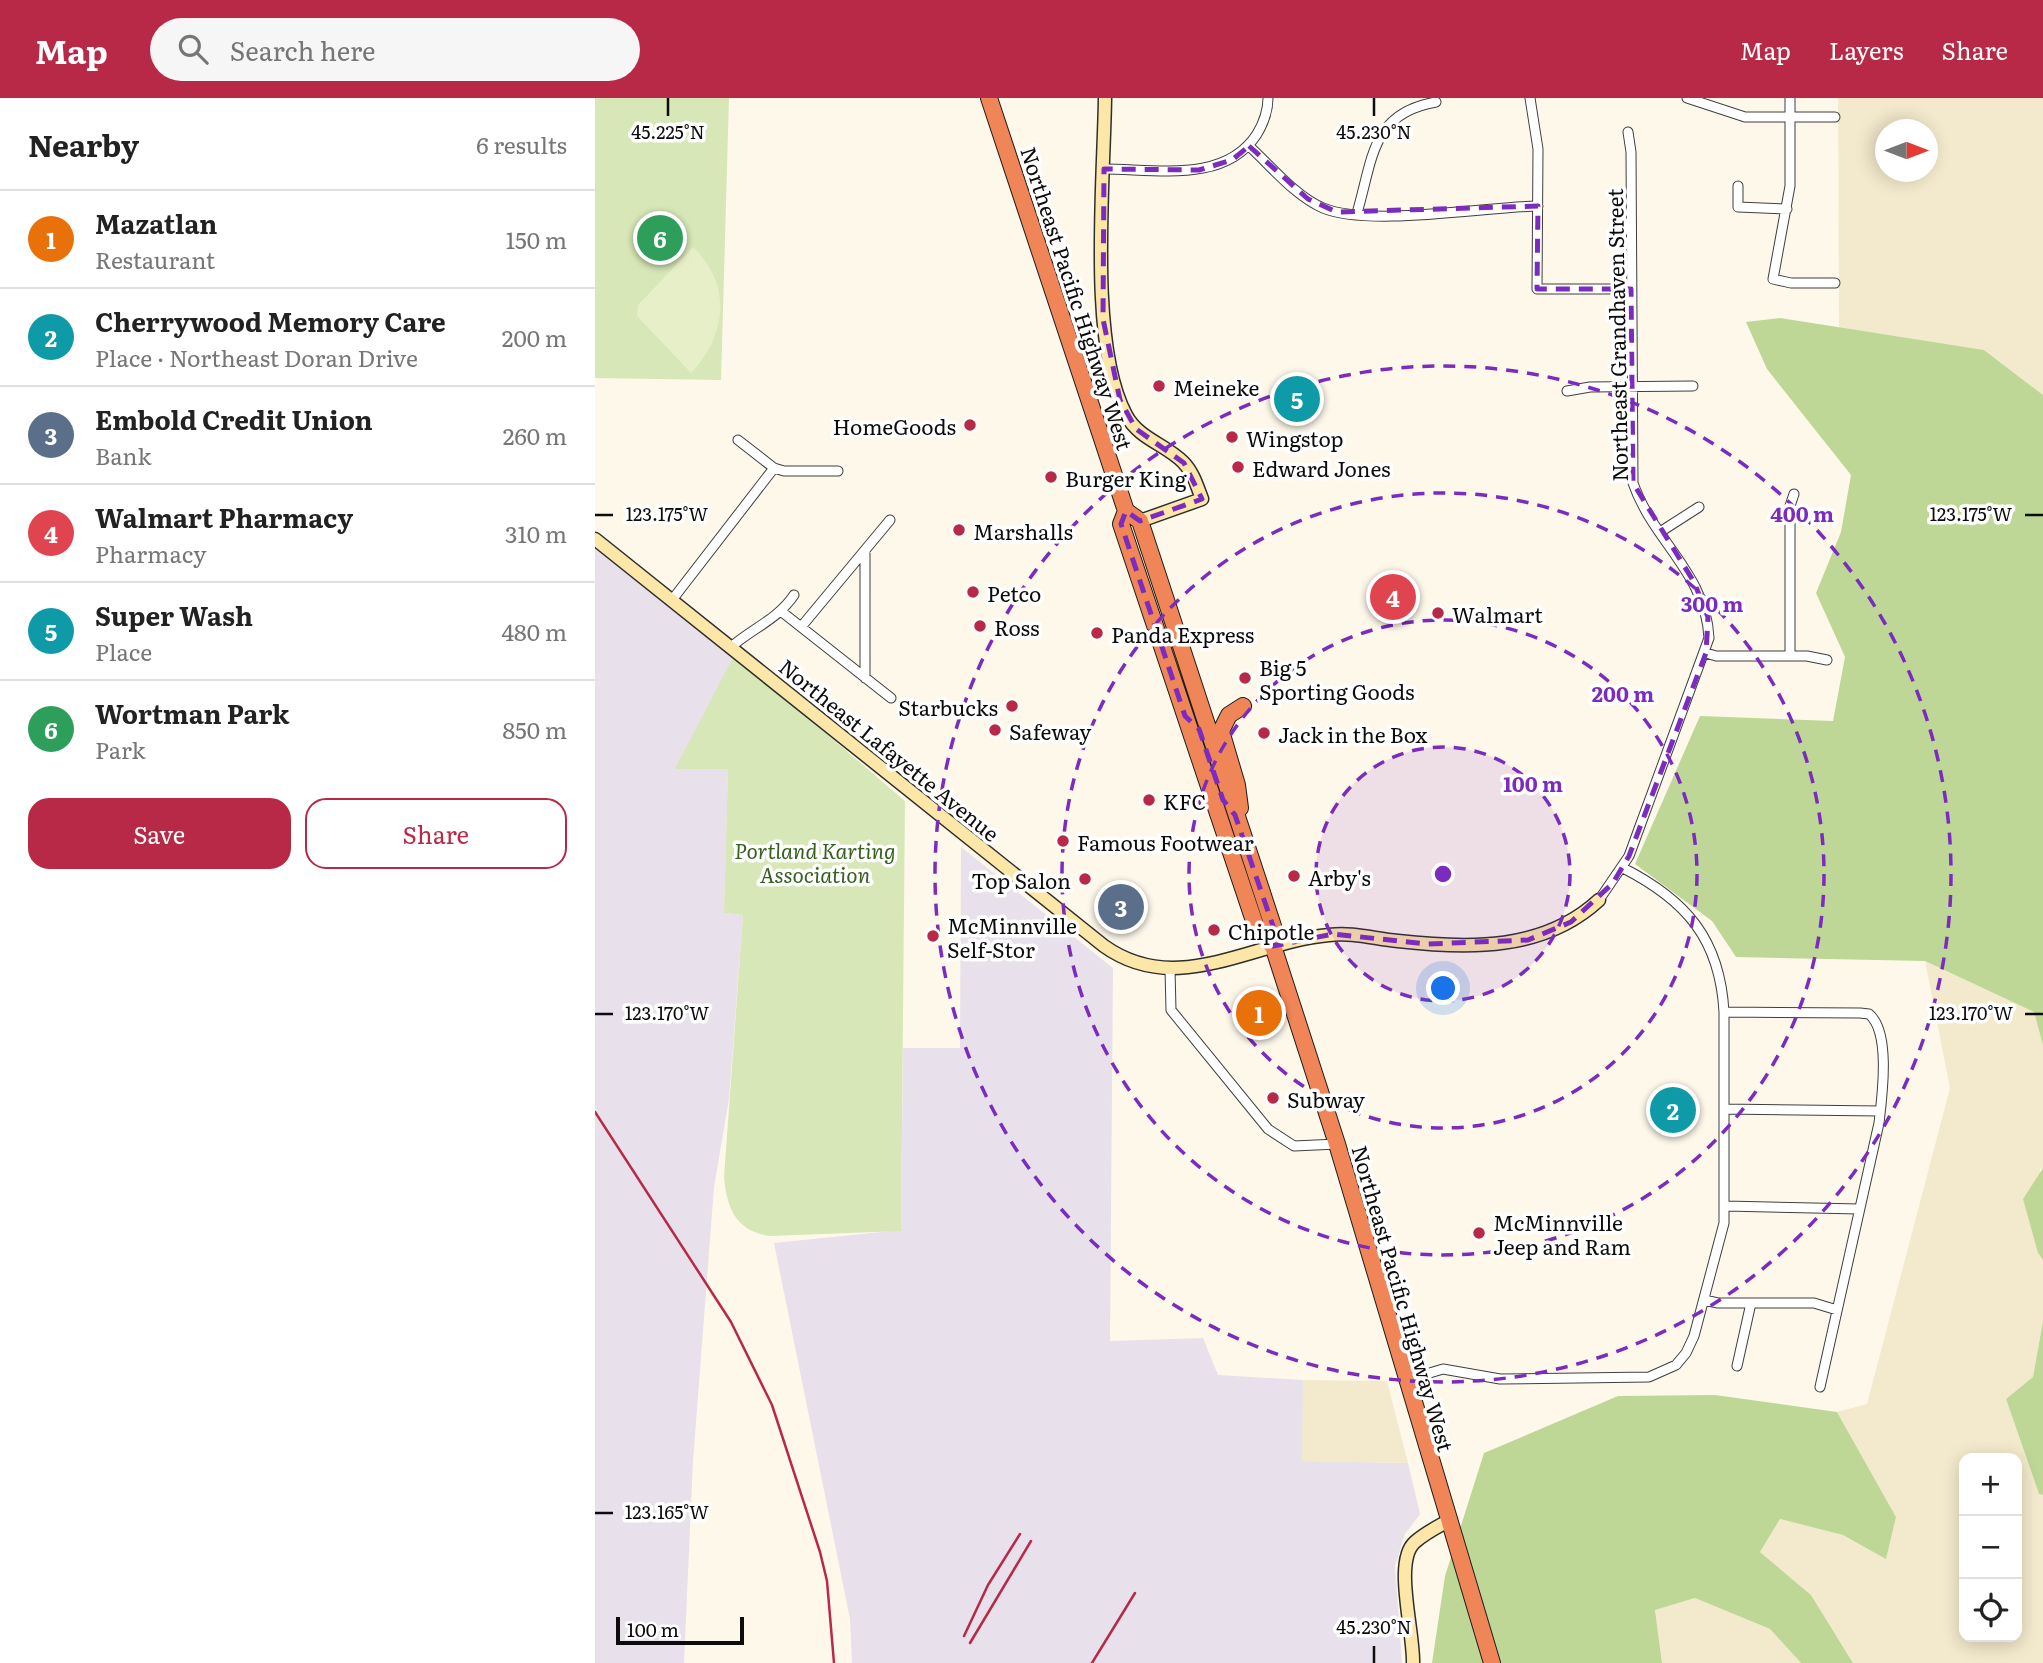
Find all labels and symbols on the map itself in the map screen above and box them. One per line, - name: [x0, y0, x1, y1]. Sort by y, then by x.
- text: 45.225°N: [631, 118, 705, 145]
- text: 45.230°N: [1336, 118, 1412, 145]
- north arrow: [1875, 119, 1938, 182]
- street label: Northeast Pacific Highway West: [1014, 142, 1142, 454]
- street label: Northeast Grandhaven Street: [1598, 188, 1634, 482]
- pin: 6: [637, 212, 683, 264]
- place label: Meineke: [1173, 371, 1259, 402]
- pin: 5: [1274, 373, 1320, 425]
- marker: Meineke: [1151, 378, 1167, 394]
- place label: HomeGoods: [833, 410, 956, 441]
- marker: HomeGoods: [962, 417, 978, 433]
- place label: Wingstop: [1246, 422, 1343, 453]
- marker: Wingstop: [1224, 429, 1240, 445]
- place label: Edward Jones: [1252, 452, 1390, 483]
- marker: Edward Jones: [1230, 459, 1246, 475]
- place label: Burger King: [1065, 462, 1187, 493]
- marker: Burger King: [1043, 469, 1059, 485]
- text: 400 m: [1770, 497, 1834, 528]
- text: 123.175°W: [626, 500, 709, 527]
- text: 123.175°W: [1930, 500, 2013, 527]
- place label: Marshalls: [973, 515, 1073, 546]
- marker: Marshalls: [951, 522, 967, 538]
- pin: 4: [1370, 571, 1416, 623]
- place label: Petco: [987, 577, 1041, 608]
- marker: Petco: [965, 584, 981, 600]
- text: 300 m: [1681, 587, 1743, 618]
- place label: Walmart: [1452, 598, 1543, 629]
- marker: Walmart: [1430, 605, 1446, 621]
- place label: Ross: [994, 611, 1040, 642]
- marker: Ross: [972, 618, 988, 634]
- place label: Panda Express: [1111, 618, 1254, 649]
- marker: Panda Express: [1089, 625, 1105, 641]
- street label: Northeast Lafayette Avenue: [773, 650, 1007, 848]
- place label: Big 5 Sporting Goods: [1259, 651, 1415, 706]
- marker: Big 5 Sporting Goods: [1237, 670, 1253, 686]
- text: 200 m: [1592, 677, 1654, 708]
- place label: Starbucks: [898, 691, 998, 722]
- marker: Starbucks: [1004, 698, 1020, 714]
- place label: Safeway: [1009, 715, 1092, 746]
- place label: Jack in the Box: [1278, 718, 1428, 749]
- marker: Safeway: [987, 722, 1003, 738]
- marker: Jack in the Box: [1256, 725, 1272, 741]
- text: 100 m: [1503, 767, 1563, 798]
- place label: KFC: [1163, 785, 1206, 816]
- marker: KFC: [1141, 792, 1157, 808]
- place label: Famous Footwear: [1077, 826, 1254, 857]
- marker: Famous Footwear: [1055, 833, 1071, 849]
- park label: Portland Karting Association: [734, 834, 896, 889]
- place label: Arby's: [1308, 861, 1371, 892]
- centre of rings: [1431, 862, 1455, 886]
- place label: Top Salon: [971, 864, 1071, 895]
- marker: Arby's: [1286, 868, 1302, 884]
- marker: Top Salon: [1077, 871, 1093, 887]
- pin: 3: [1098, 881, 1144, 933]
- place label: McMinnville Self-Stor: [947, 909, 1077, 964]
- place label: Chipotle: [1228, 915, 1315, 946]
- marker: Chipotle: [1206, 922, 1222, 938]
- marker: McMinnville Self-Stor: [925, 928, 941, 944]
- your location: [1426, 971, 1460, 1005]
- pin: 1: [1236, 987, 1282, 1039]
- text: 123.170°W: [625, 999, 709, 1026]
- text: 123.170°W: [1929, 999, 2013, 1026]
- place label: Subway: [1287, 1083, 1366, 1114]
- pin: 2: [1650, 1084, 1696, 1136]
- marker: Subway: [1265, 1090, 1281, 1106]
- street label: Northeast Pacific Highway West: [1345, 1141, 1463, 1455]
- place label: McMinnville Jeep and Ram: [1493, 1206, 1631, 1261]
- marker: McMinnville Jeep and Ram: [1471, 1225, 1487, 1241]
- text: 123.165°W: [625, 1498, 709, 1525]
- text: 45.230°N: [1336, 1613, 1412, 1640]
- scale bar: [616, 1614, 744, 1646]

